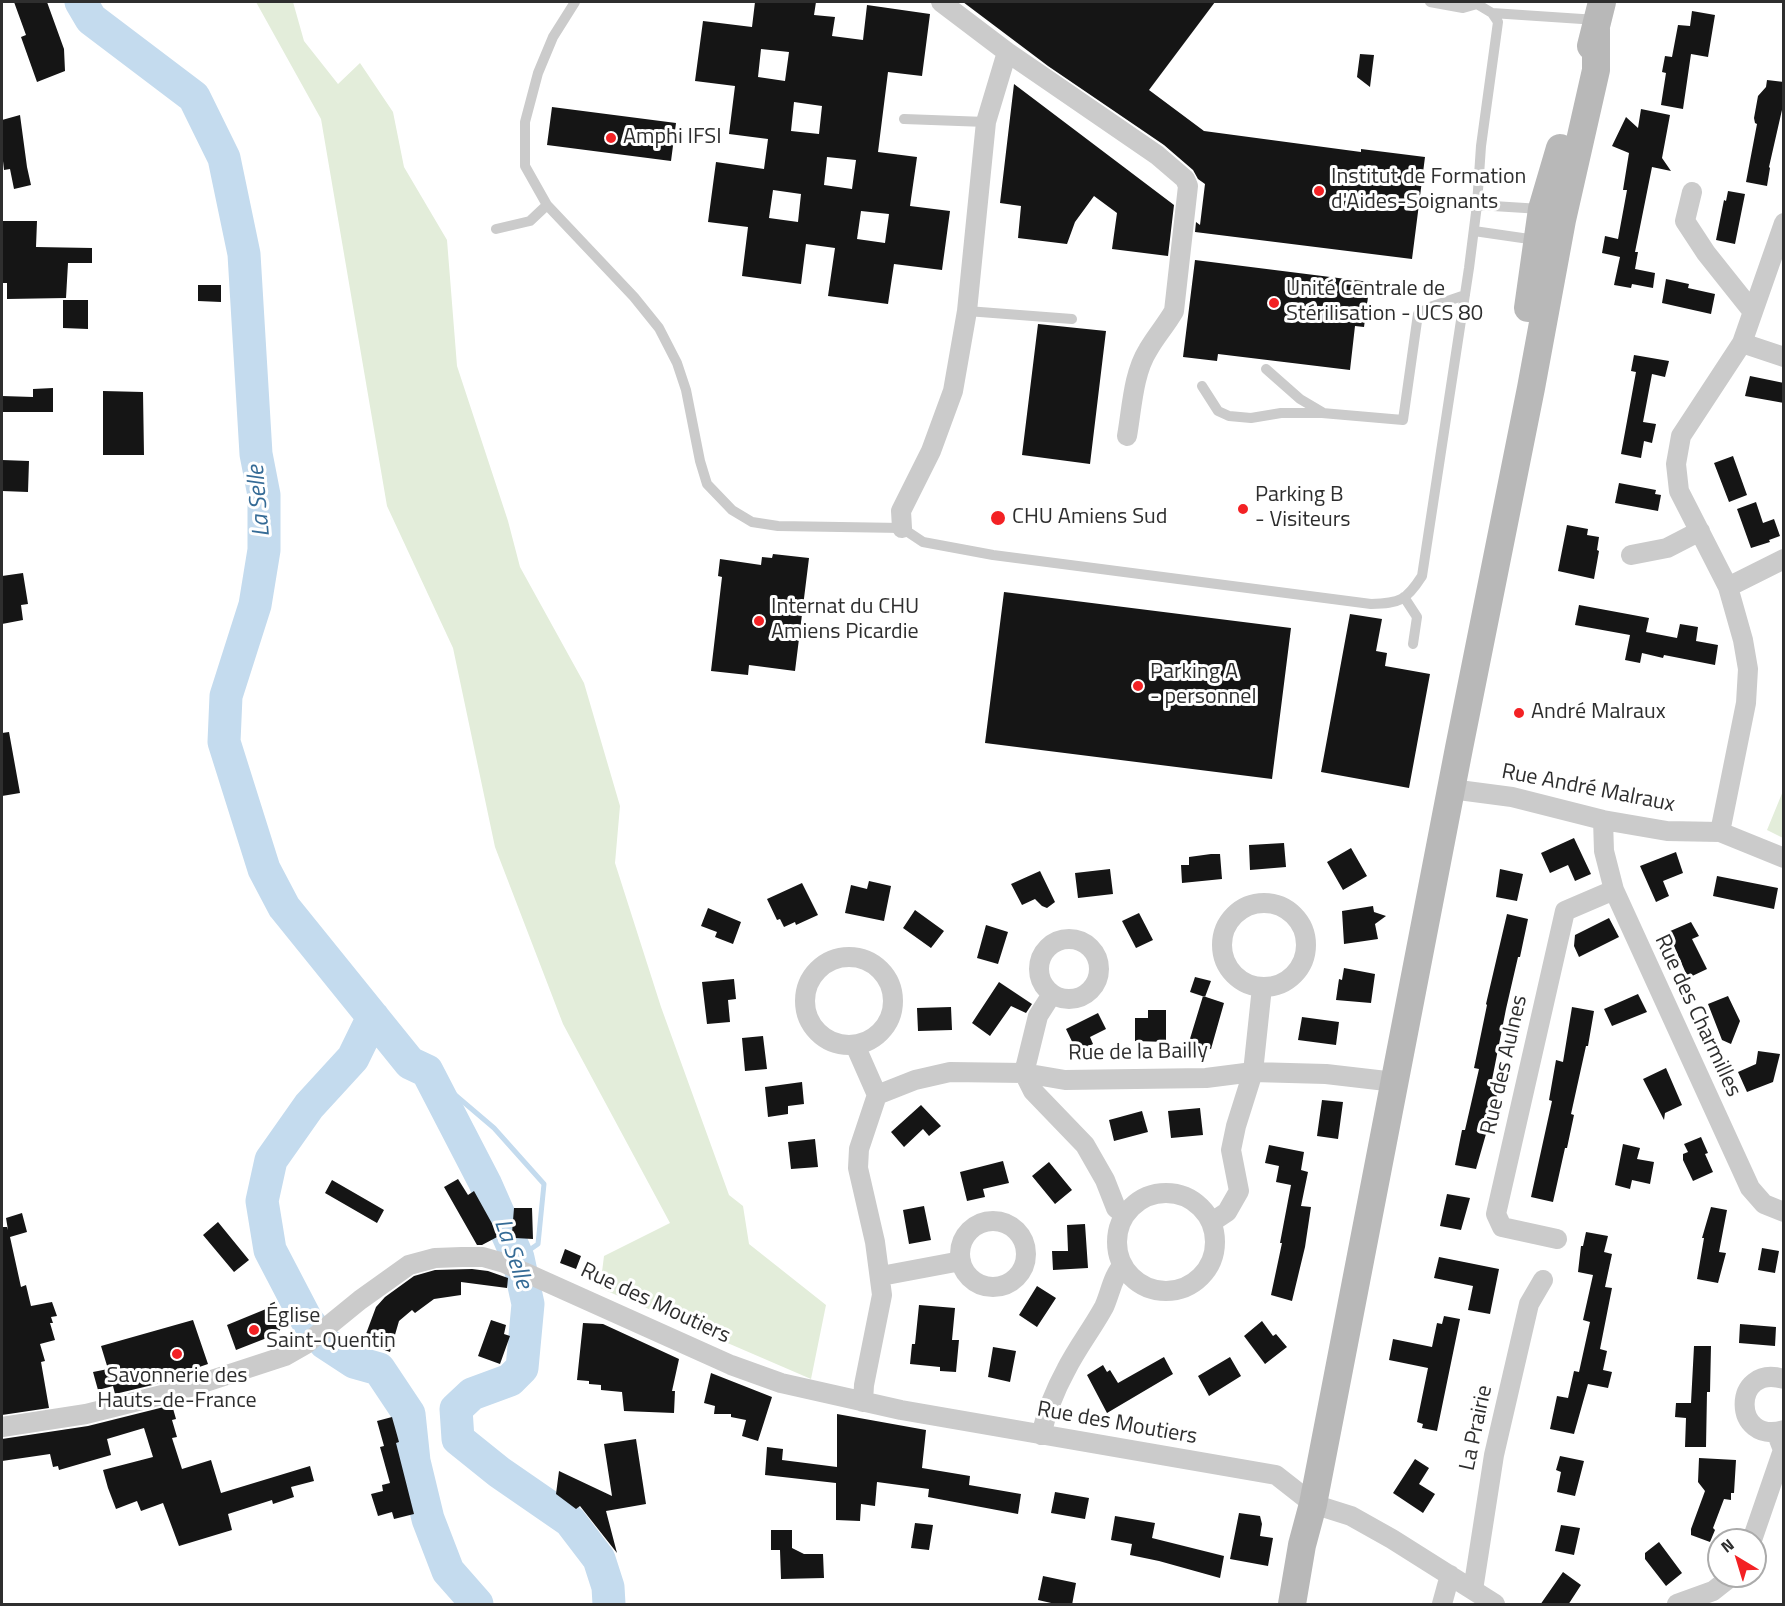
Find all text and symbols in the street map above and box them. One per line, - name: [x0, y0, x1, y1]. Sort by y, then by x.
- place label: Amphi IFSI: [623, 125, 722, 151]
- marker: Amphi IFSI: [604, 131, 618, 145]
- place label: Institut de Formation d'Aides-Soignants: [1331, 165, 1526, 216]
- marker: Institut de Formation d'Aides-Soignants: [1312, 184, 1326, 198]
- place label: Unité Centrale de Stérilisation - UCS 80: [1286, 277, 1483, 328]
- marker: Unité Centrale de Stérilisation - UCS 80: [1267, 296, 1281, 310]
- water label: La Selle: [243, 464, 277, 538]
- place label: Parking B - Visiteurs: [1255, 483, 1351, 534]
- marker: Parking B - Visiteurs: [1236, 502, 1250, 516]
- place label: CHU Amiens Sud: [1012, 505, 1167, 531]
- marker: CHU Amiens Sud: [989, 509, 1007, 527]
- place label: Internat du CHU Amiens Picardie: [771, 595, 919, 646]
- marker: Internat du CHU Amiens Picardie: [752, 614, 766, 628]
- place label: Parking A - personnel: [1150, 660, 1256, 712]
- marker: Parking A - personnel: [1131, 679, 1145, 693]
- place label: André Malraux: [1531, 700, 1666, 726]
- marker: André Malraux: [1512, 706, 1526, 720]
- street label: Rue André Malraux: [1499, 759, 1677, 819]
- street label: Rue des Charmilles: [1648, 931, 1746, 1101]
- street label: Rue des Aulnes: [1476, 993, 1534, 1137]
- street label: Rue de la Bailly: [1068, 1039, 1208, 1067]
- water label: La Selle: [487, 1215, 537, 1293]
- street label: Rue des Moutiers: [576, 1258, 734, 1350]
- place label: Église Saint-Quentin: [266, 1304, 396, 1356]
- marker: Église Saint-Quentin: [247, 1323, 261, 1337]
- marker: Savonnerie des Hauts-de-France: [170, 1347, 184, 1361]
- place label: Savonnerie des Hauts-de-France: [97, 1364, 257, 1416]
- street label: La Prairie: [1455, 1383, 1499, 1473]
- street label: Rue des Moutiers: [1035, 1397, 1199, 1451]
- north arrow: [1707, 1528, 1767, 1588]
- text: N: [1715, 1533, 1739, 1558]

